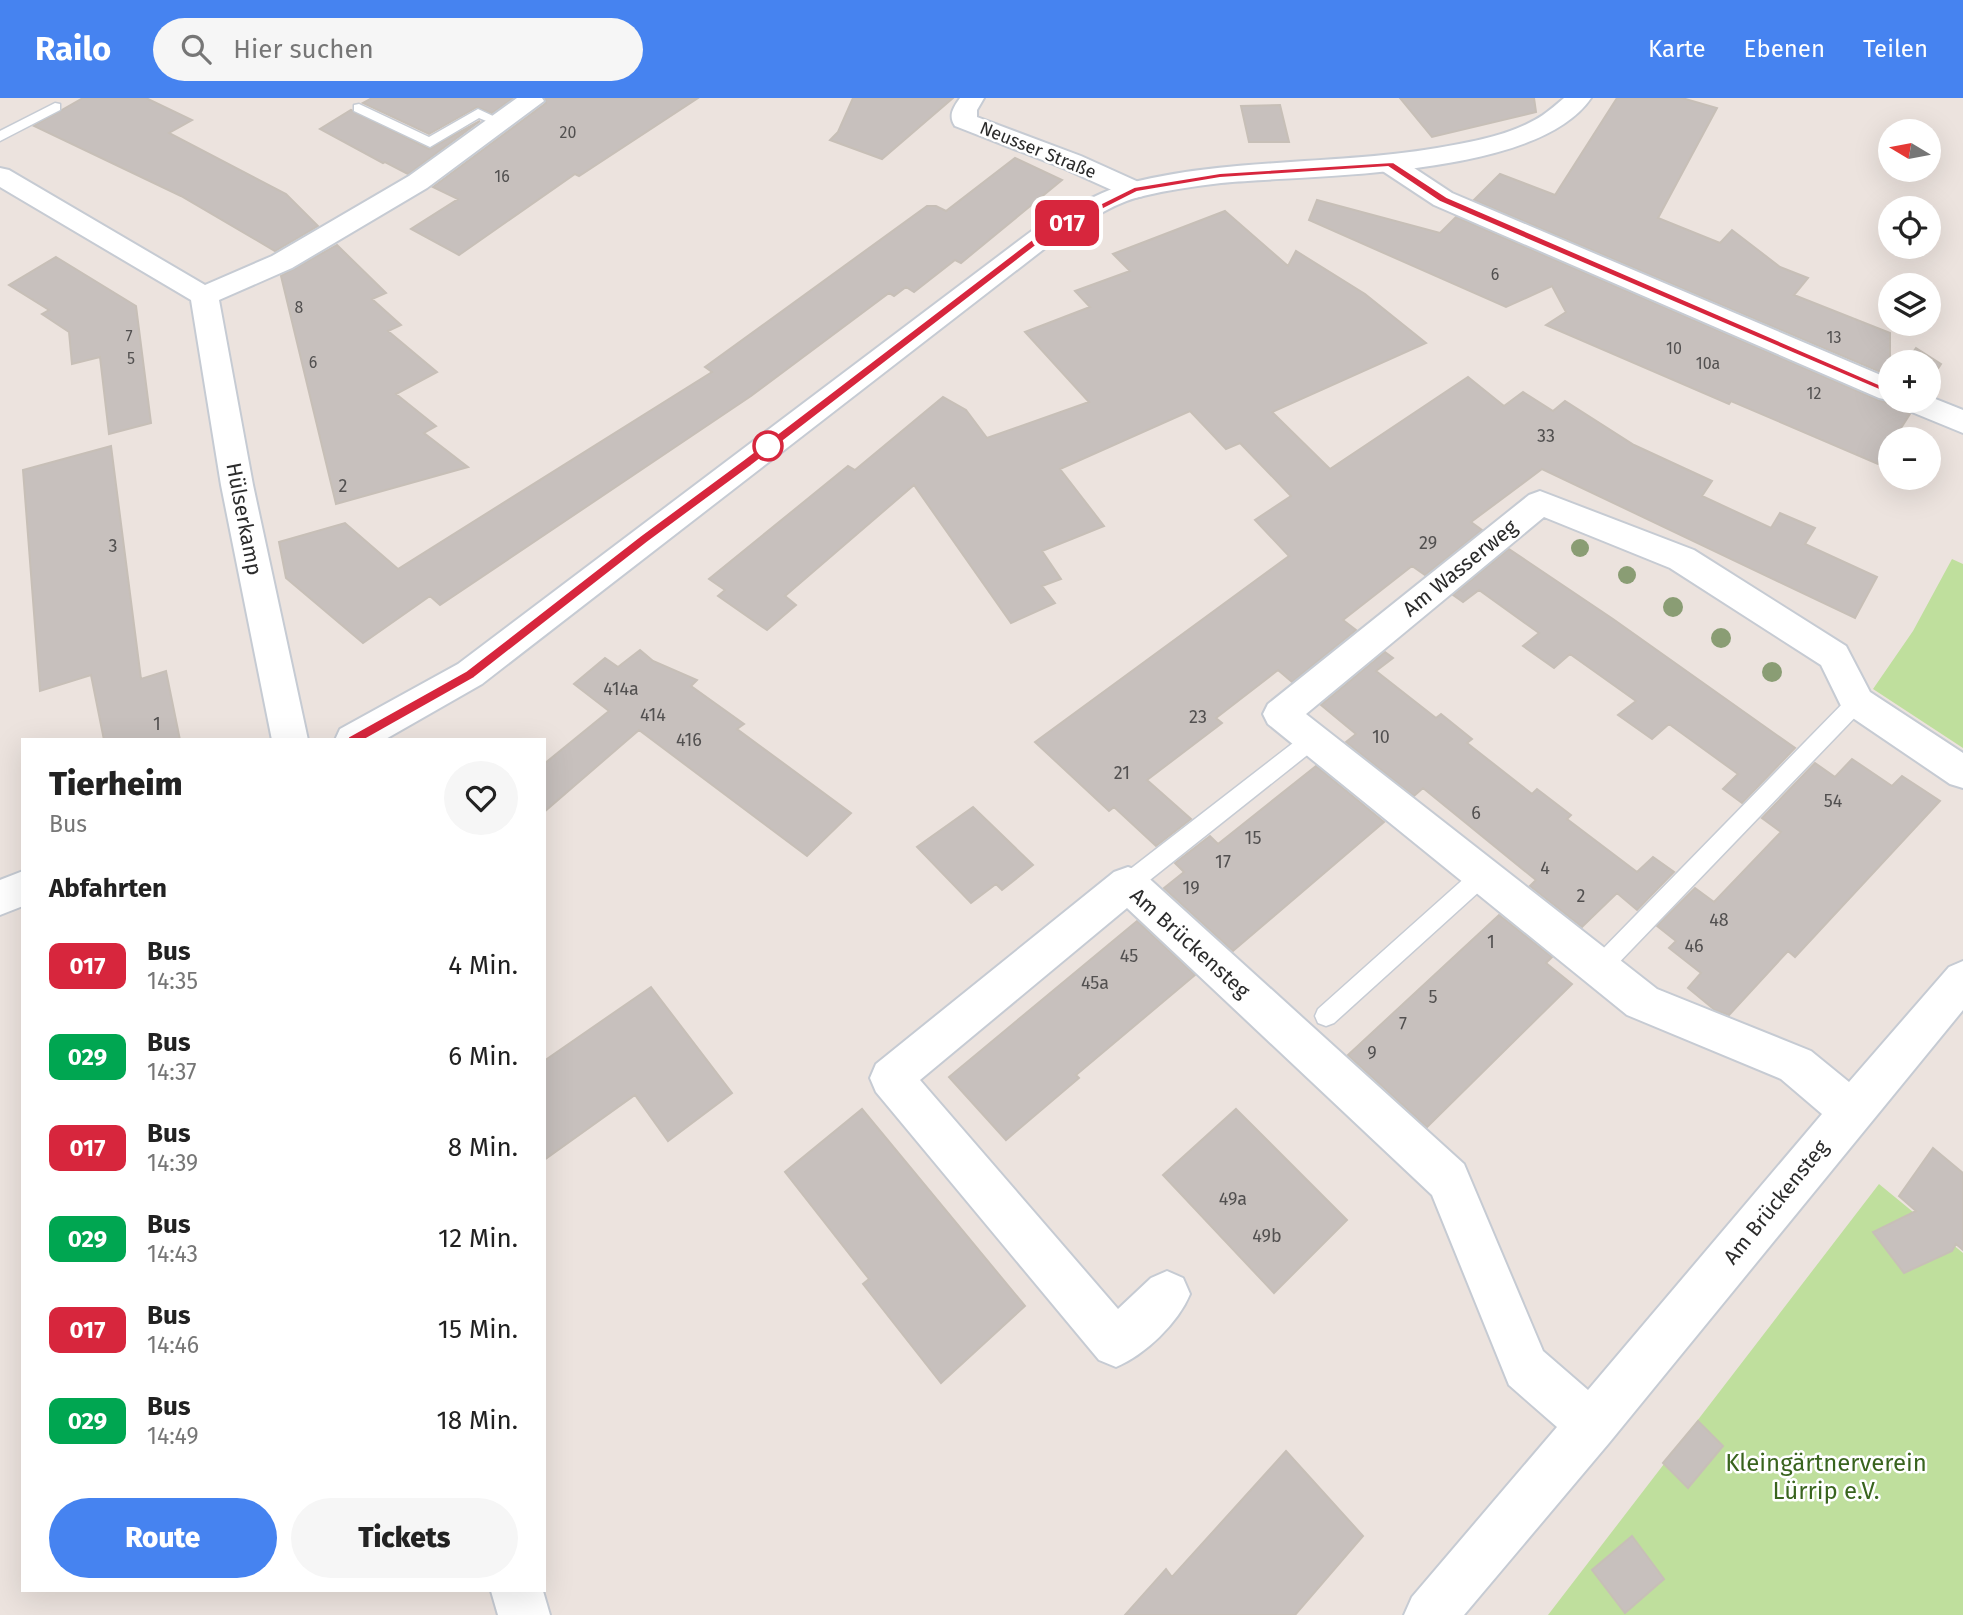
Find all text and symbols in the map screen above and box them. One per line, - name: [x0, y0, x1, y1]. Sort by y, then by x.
- search box: [153, 18, 643, 81]
- text: Railo: [35, 29, 111, 69]
- icon: search: [177, 30, 215, 68]
- text: Hier suchen: [233, 34, 374, 65]
- text: Karte: [1648, 35, 1706, 63]
- text: Ebenen: [1744, 35, 1825, 63]
- text: Teilen: [1863, 35, 1928, 63]
- street label: Neusser Straße: [977, 117, 1099, 183]
- north arrow: [1878, 119, 1941, 182]
- map controls: [1878, 119, 1941, 490]
- house number: 20: [560, 123, 576, 142]
- house number: 16: [494, 167, 510, 186]
- button: locate: [1878, 196, 1941, 259]
- line badge: 017: [1027, 200, 1107, 246]
- text: 017: [1049, 209, 1085, 237]
- house number: 6: [1491, 265, 1499, 284]
- button: layers: [1878, 273, 1941, 336]
- house number: 8: [295, 298, 304, 317]
- house number: 7: [125, 327, 133, 346]
- house number: 13: [1827, 328, 1841, 347]
- house number: 10: [1666, 339, 1682, 358]
- house number: 5: [127, 349, 135, 368]
- button: +: [1878, 350, 1941, 413]
- house number: 6: [309, 353, 317, 372]
- house number: 10a: [1696, 354, 1720, 373]
- house number: 12: [1807, 384, 1821, 403]
- house number: 33: [1537, 425, 1555, 447]
- button: −: [1878, 427, 1941, 490]
- unlabelled marker: [753, 431, 783, 461]
- street label: Hülserkamp: [220, 460, 268, 578]
- house number: 2: [339, 475, 348, 497]
- street label: Am Wasserweg: [1397, 514, 1523, 622]
- house number: 29: [1419, 532, 1437, 554]
- house number: 3: [109, 535, 117, 557]
- house number: 414a: [603, 678, 639, 700]
- house number: 414: [640, 704, 666, 726]
- house number: 23: [1189, 706, 1207, 728]
- house number: 1: [153, 713, 161, 735]
- house number: 10: [1372, 726, 1390, 748]
- house number: 416: [676, 729, 702, 751]
- button: heart: [444, 761, 518, 835]
- house number: 21: [1114, 762, 1130, 784]
- text: Tierheim: [49, 764, 182, 804]
- house number: 54: [1824, 790, 1843, 812]
- house number: 6: [1471, 802, 1481, 824]
- text: Bus: [49, 810, 87, 838]
- house number: 15: [1245, 827, 1261, 849]
- house number: 17: [1215, 851, 1231, 873]
- house number: 4: [1540, 857, 1550, 879]
- text: Abfahrten: [49, 873, 167, 904]
- house number: 19: [1182, 877, 1200, 899]
- street label: Am Brückensteg: [1125, 882, 1255, 1004]
- house number: 2: [1577, 885, 1586, 907]
- house number: 48: [1709, 909, 1729, 931]
- house number: 1: [1487, 931, 1495, 953]
- house number: 46: [1684, 935, 1704, 957]
- text: Bus: [147, 936, 190, 967]
- house number: 45: [1120, 945, 1138, 967]
- text: 4 Min.: [448, 950, 518, 981]
- text: 017: [70, 952, 105, 980]
- text: 14:35: [147, 967, 198, 995]
- house number: 45a: [1081, 972, 1109, 994]
- house number: 5: [1428, 986, 1438, 1008]
- house number: 7: [1399, 1013, 1407, 1035]
- text: Bus: [147, 1027, 190, 1058]
- text: 6 Min.: [448, 1041, 518, 1072]
- house number: 9: [1367, 1042, 1377, 1064]
- text: 029: [68, 1043, 107, 1071]
- text: 14:37: [147, 1058, 197, 1086]
- text: Bus: [147, 1118, 190, 1149]
- text: 8 Min.: [448, 1132, 518, 1163]
- text: 017: [70, 1134, 105, 1162]
- street label: Am Brückensteg: [1718, 1135, 1834, 1269]
- text: 14:39: [147, 1149, 198, 1177]
- house number: 49a: [1219, 1188, 1247, 1210]
- text: Bus: [147, 1209, 190, 1240]
- text: 12 Min.: [438, 1223, 518, 1254]
- text: 029: [68, 1225, 107, 1253]
- house number: 49b: [1252, 1225, 1282, 1247]
- text: 14:43: [147, 1240, 198, 1268]
- text: Bus: [147, 1300, 190, 1331]
- text: 15 Min.: [438, 1314, 518, 1345]
- text: 017: [70, 1316, 105, 1344]
- text: 14:46: [147, 1331, 199, 1359]
- text: Bus: [147, 1391, 190, 1422]
- text: 18 Min.: [436, 1405, 518, 1436]
- text: 029: [68, 1407, 107, 1435]
- text: 14:49: [147, 1422, 198, 1450]
- park label: Kleingärtnerverein Lürrip e.V.: [1725, 1449, 1927, 1505]
- button: Route: [49, 1498, 277, 1578]
- button: Tickets: [291, 1498, 518, 1578]

